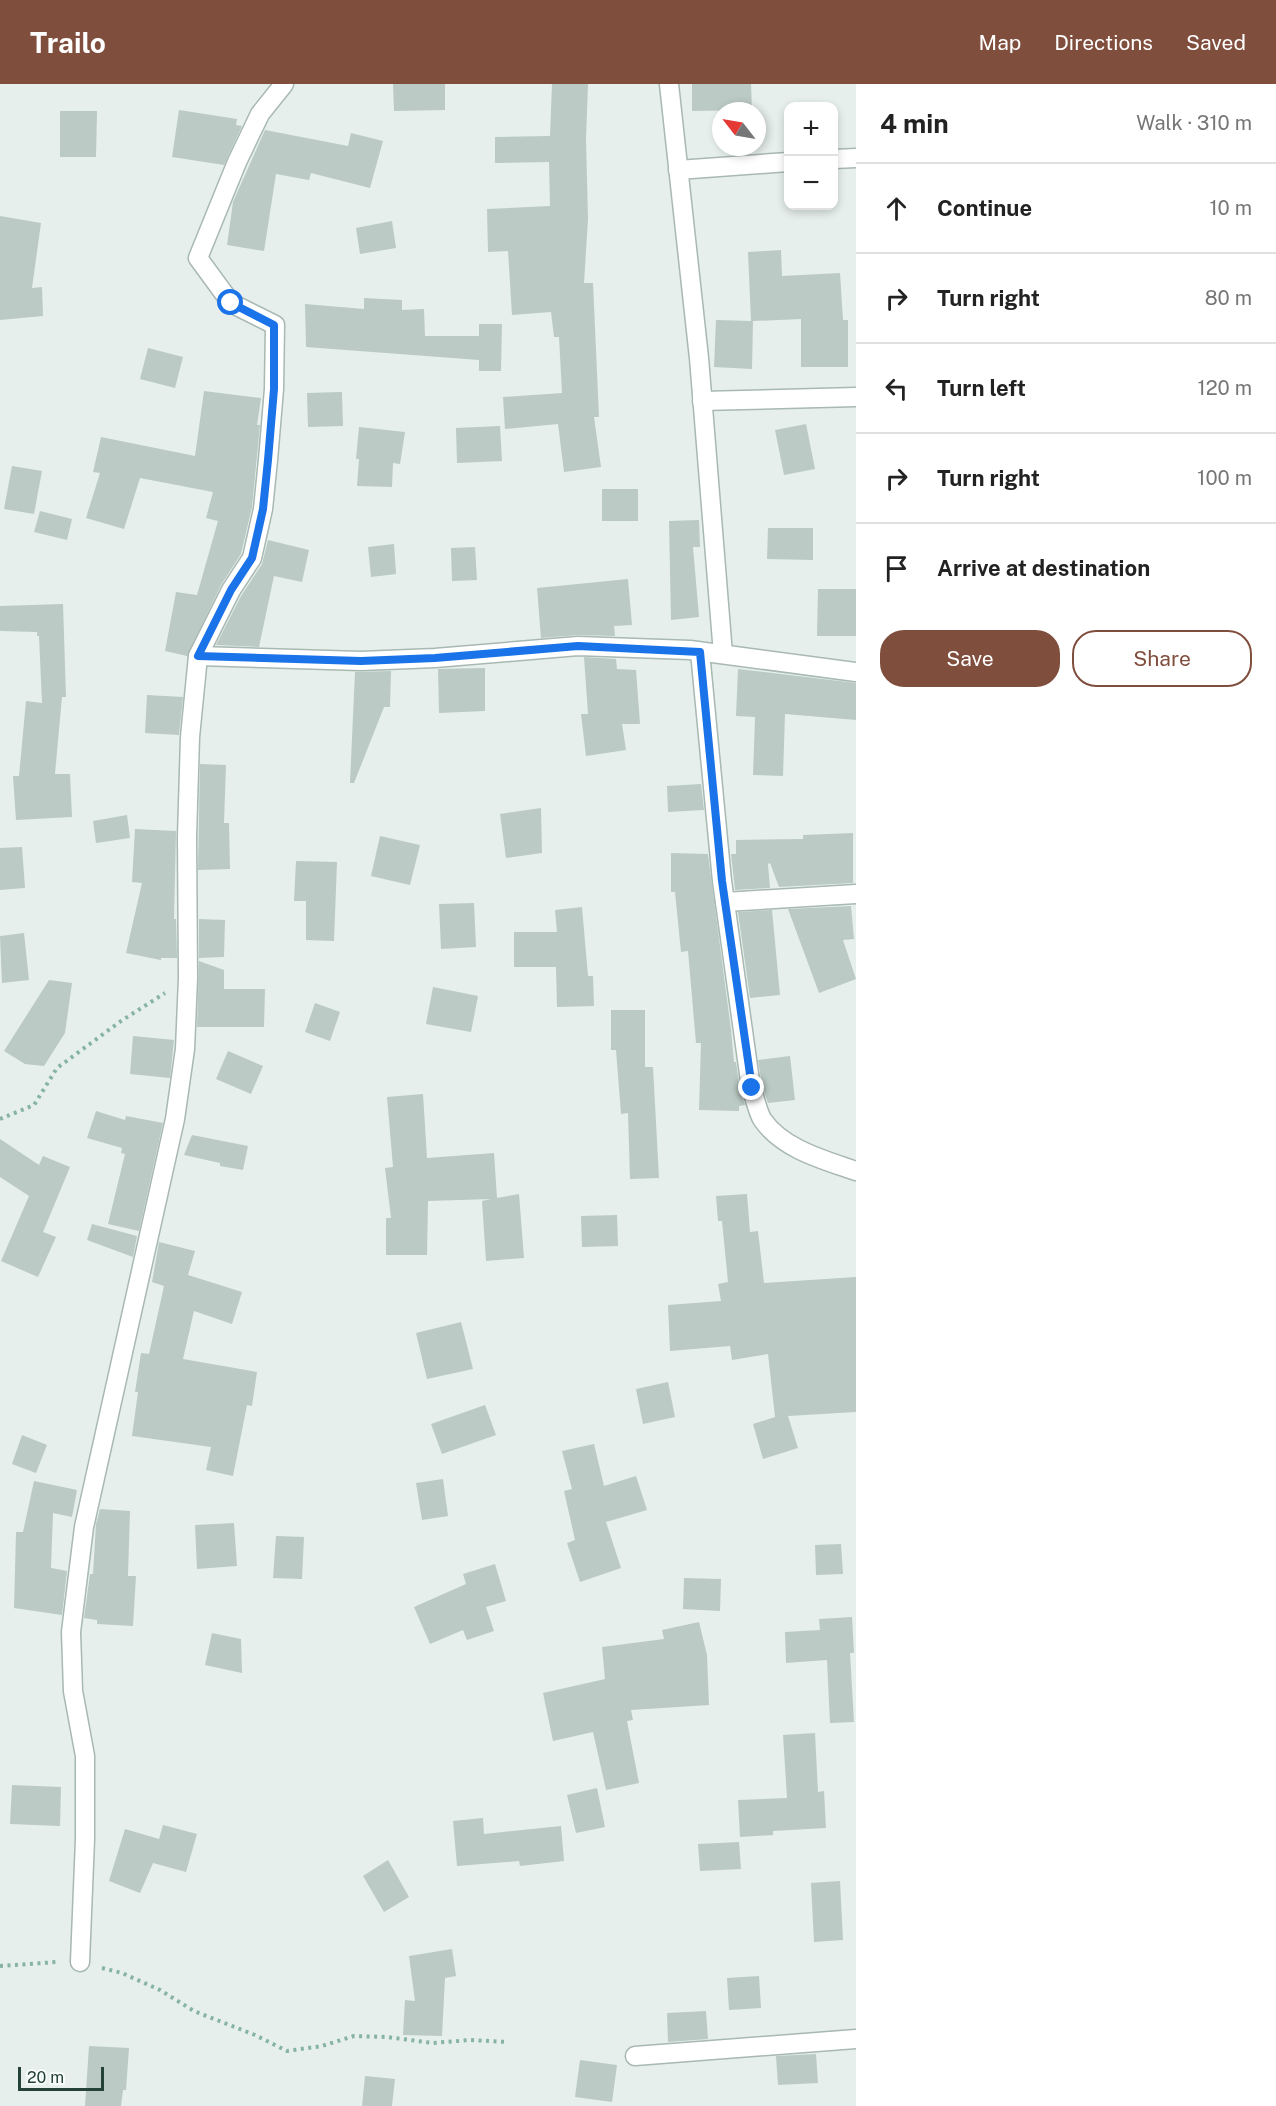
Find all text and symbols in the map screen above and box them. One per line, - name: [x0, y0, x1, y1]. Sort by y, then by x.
- text: Trailo: [30, 26, 106, 59]
- text: Map: [979, 30, 1021, 55]
- text: Directions: [1054, 30, 1153, 55]
- text: Saved: [1186, 30, 1246, 55]
- north arrow: [712, 102, 766, 156]
- map controls: [784, 102, 838, 210]
- button: +: [784, 102, 838, 156]
- text: 4 min: [880, 108, 949, 139]
- text: Walk · 310 m: [1136, 111, 1252, 135]
- button: −: [784, 156, 838, 210]
- icon: ahead: [880, 192, 913, 225]
- text: Continue: [937, 195, 1032, 221]
- text: 10 m: [1209, 196, 1252, 220]
- icon: right: [880, 282, 913, 315]
- text: Turn right: [937, 285, 1040, 311]
- text: 80 m: [1205, 286, 1252, 310]
- route start: [217, 289, 243, 315]
- icon: left: [880, 372, 913, 405]
- text: Turn left: [937, 375, 1026, 401]
- text: 120 m: [1198, 376, 1252, 400]
- icon: right: [880, 462, 913, 495]
- text: Turn right: [937, 465, 1040, 491]
- text: 100 m: [1197, 466, 1252, 490]
- icon: arrive: [880, 552, 913, 585]
- text: Arrive at destination: [937, 555, 1150, 581]
- button: Save: [880, 630, 1060, 687]
- button: Share: [1072, 630, 1252, 687]
- route end: [738, 1074, 764, 1100]
- scale bar: [18, 2064, 104, 2092]
- text: 20 m: [27, 2068, 64, 2087]

